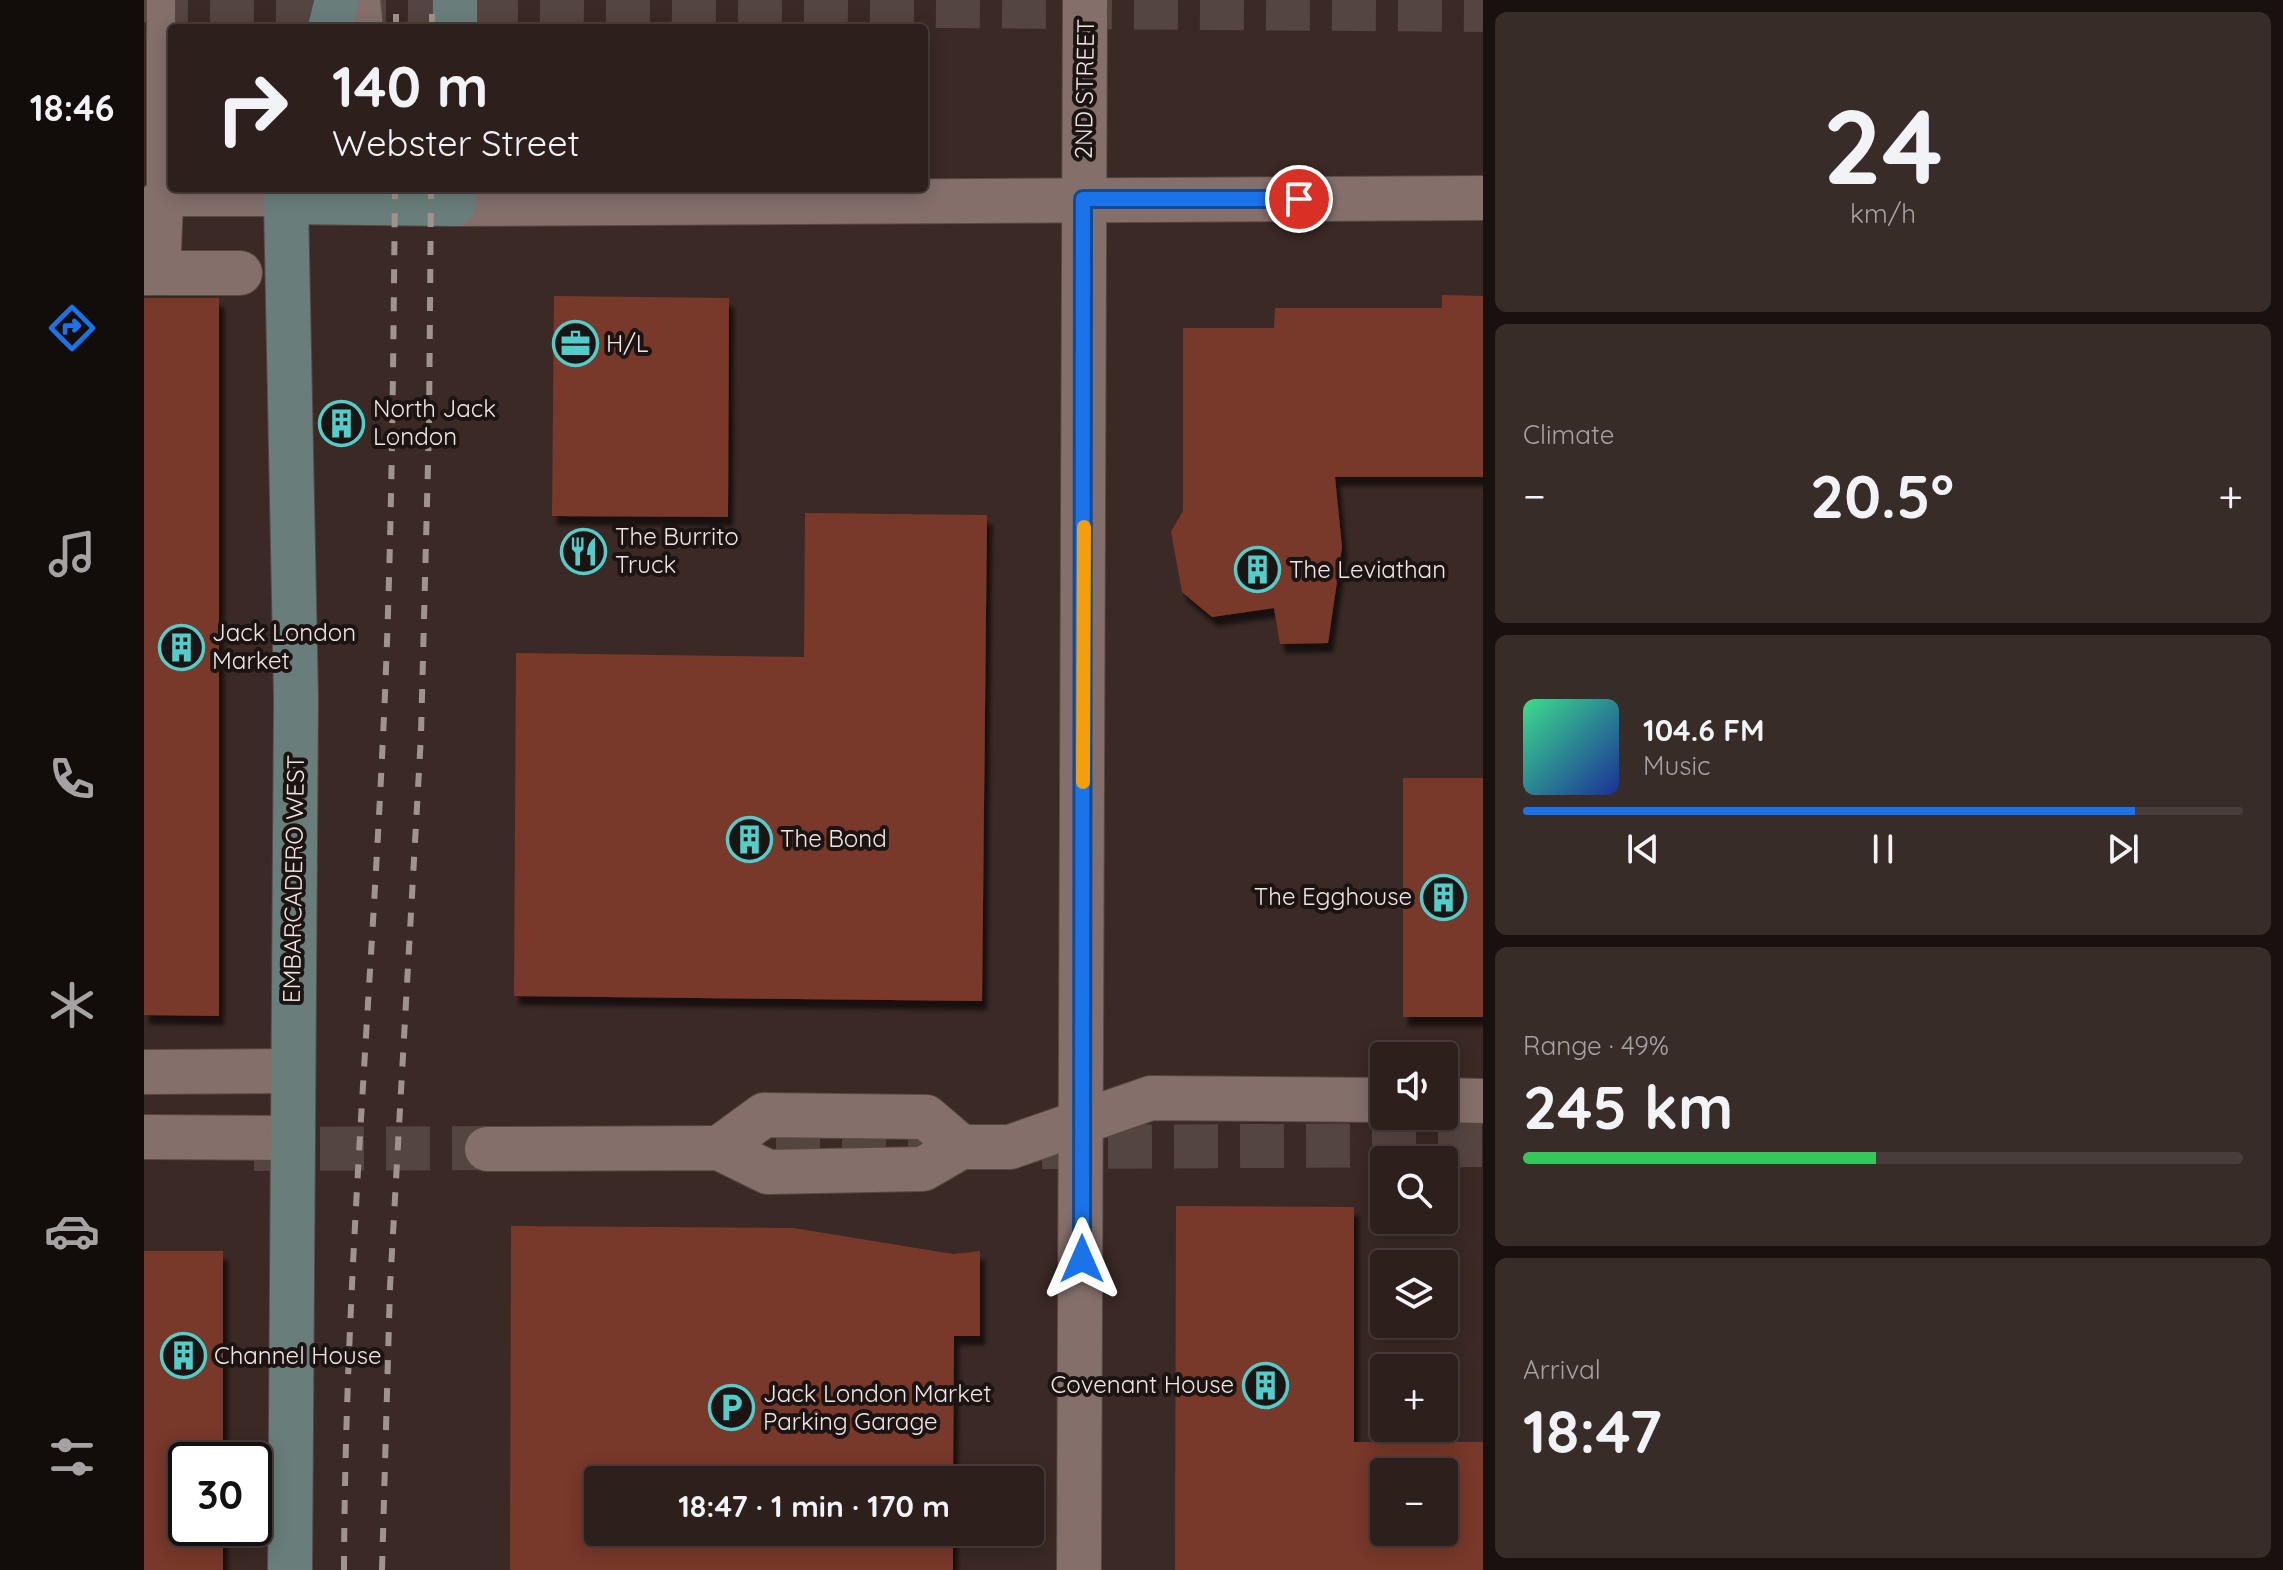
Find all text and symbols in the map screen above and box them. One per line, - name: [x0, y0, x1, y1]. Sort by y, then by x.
- street label: 2ND STREET: [1068, 19, 1100, 159]
- text: 140 m: [332, 51, 488, 121]
- icon: right: [200, 56, 304, 160]
- text: 24: [1823, 80, 1943, 210]
- text: 18:46: [30, 85, 114, 130]
- text: Webster Street: [332, 120, 580, 165]
- pin: [1265, 165, 1333, 233]
- icon: arrive: [1277, 177, 1321, 221]
- text: km/h: [1850, 197, 1916, 230]
- icon: directions: [44, 300, 100, 356]
- office icon: H/L: [551, 320, 599, 368]
- place label: H/L: [606, 328, 649, 358]
- place label: North Jack London: [373, 393, 496, 451]
- building icon: North Jack London: [318, 399, 366, 447]
- text: Climate: [1523, 418, 1614, 451]
- text: 20.5°: [1810, 458, 1954, 533]
- text: −: [1523, 468, 1546, 523]
- text: +: [2218, 468, 2243, 523]
- place label: The Burrito Truck: [615, 521, 739, 579]
- icon: music: [44, 526, 100, 582]
- restaurant icon: The Burrito Truck: [560, 527, 608, 575]
- building icon: The Leviathan: [1234, 546, 1282, 594]
- place label: The Leviathan: [1289, 554, 1446, 584]
- place label: Jack London Market: [212, 617, 356, 675]
- building icon: Jack London Market: [157, 623, 205, 671]
- text: 104.6 FM: [1643, 711, 1765, 749]
- text: Music: [1643, 749, 1711, 782]
- icon: phone: [44, 751, 100, 807]
- street label: EMBARCADERO WEST: [276, 755, 310, 1003]
- building icon: The Bond: [725, 815, 773, 863]
- place label: The Bond: [780, 823, 887, 853]
- icon: previous: [1621, 827, 1665, 871]
- icon: pause: [1861, 827, 1905, 871]
- icon: next: [2101, 827, 2145, 871]
- building icon: The Egghouse: [1419, 873, 1467, 921]
- place label: The Egghouse: [1254, 881, 1412, 911]
- icon: climate: [44, 977, 100, 1033]
- text: Range · 49%: [1523, 1029, 1669, 1062]
- map controls: [1370, 1042, 1458, 1546]
- button: sound: [1370, 1042, 1458, 1130]
- text: 245 km: [1523, 1069, 1733, 1144]
- button: search: [1370, 1146, 1458, 1234]
- icon: car: [44, 1203, 100, 1259]
- position arrow: [1040, 1217, 1124, 1301]
- button: layers: [1370, 1250, 1458, 1338]
- building icon: Channel House: [159, 1332, 207, 1380]
- place label: Channel House: [214, 1340, 381, 1370]
- text: Arrival: [1523, 1353, 1601, 1386]
- button: +: [1370, 1354, 1458, 1442]
- building icon: Covenant House: [1241, 1361, 1289, 1409]
- place label: Covenant House: [1051, 1369, 1234, 1399]
- place label: Jack London Market Parking Garage: [763, 1378, 991, 1436]
- parking icon: Jack London Market Parking Garage: [708, 1384, 756, 1432]
- text: 18:47: [1523, 1393, 1662, 1468]
- icon: filters: [44, 1429, 100, 1485]
- speed limit sign: 30: [168, 1442, 272, 1546]
- button: −: [1370, 1458, 1458, 1546]
- text: 18:47 · 1 min · 170 m: [678, 1487, 950, 1525]

